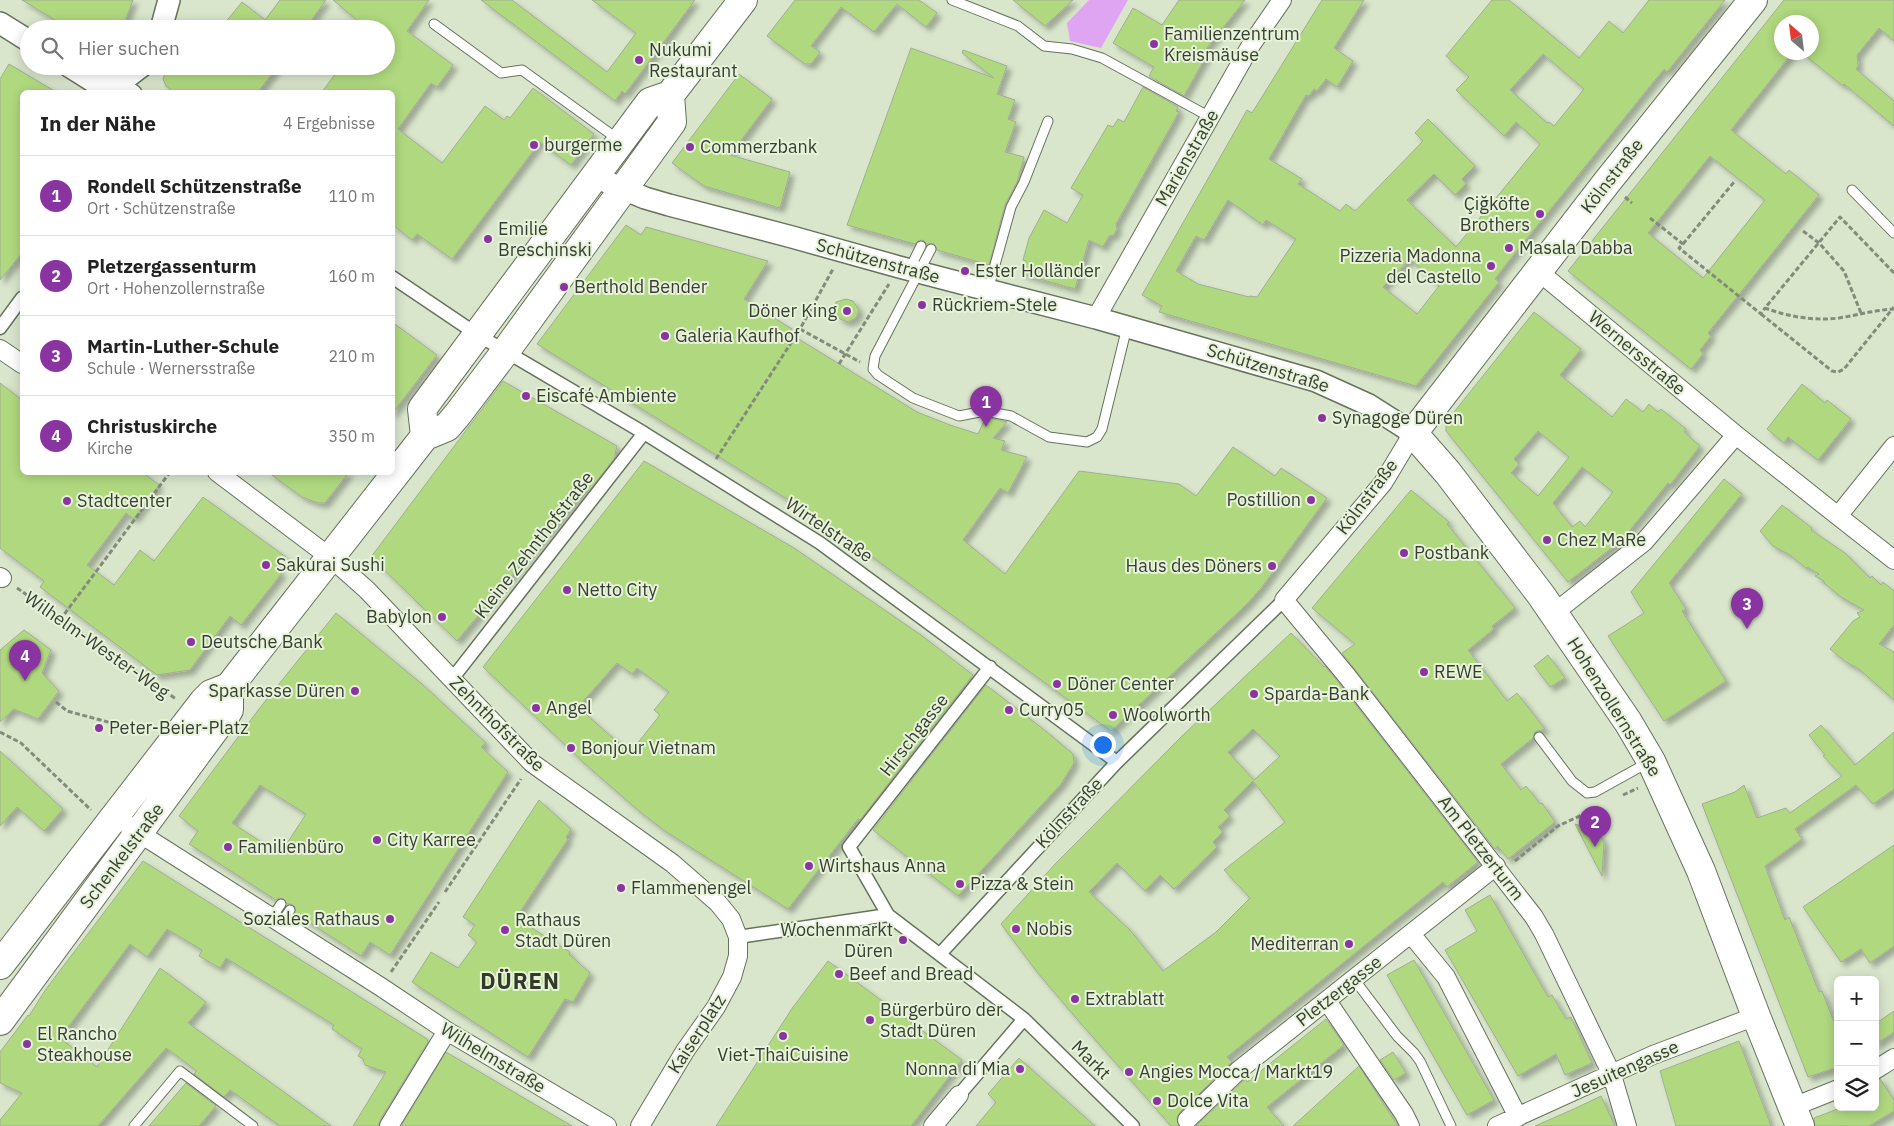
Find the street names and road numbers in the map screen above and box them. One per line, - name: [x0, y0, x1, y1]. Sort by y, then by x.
- street label: Marienstraße: [1150, 105, 1224, 210]
- street label: Kölnstraße: [1575, 134, 1648, 218]
- street label: Schützenstraße: [814, 233, 943, 288]
- street label: Wernersstraße: [1584, 305, 1691, 400]
- street label: Schützenstraße: [1204, 338, 1332, 397]
- street label: Kölnstraße: [1331, 454, 1403, 539]
- street label: Kleine Zehnthofstraße: [469, 466, 598, 623]
- street label: Wirtelstraße: [781, 492, 878, 567]
- street label: Wilhelm-Wester-Weg: [20, 586, 175, 704]
- street label: Hohenzollernstraße: [1562, 633, 1667, 781]
- street label: Zehnthofstraße: [445, 671, 550, 776]
- street label: Hirschgasse: [874, 689, 953, 780]
- street label: Kölnstraße: [1030, 772, 1107, 853]
- street label: Am Pletzerturm: [1433, 791, 1530, 905]
- street label: Schenkelstraße: [74, 798, 169, 913]
- street label: Pletzergasse: [1291, 950, 1386, 1031]
- street label: Kaiserplatz: [662, 990, 731, 1078]
- street label: Wilhelmstraße: [436, 1017, 550, 1098]
- street label: Markt: [1067, 1035, 1116, 1084]
- street label: Jesuitengasse: [1567, 1035, 1682, 1102]

